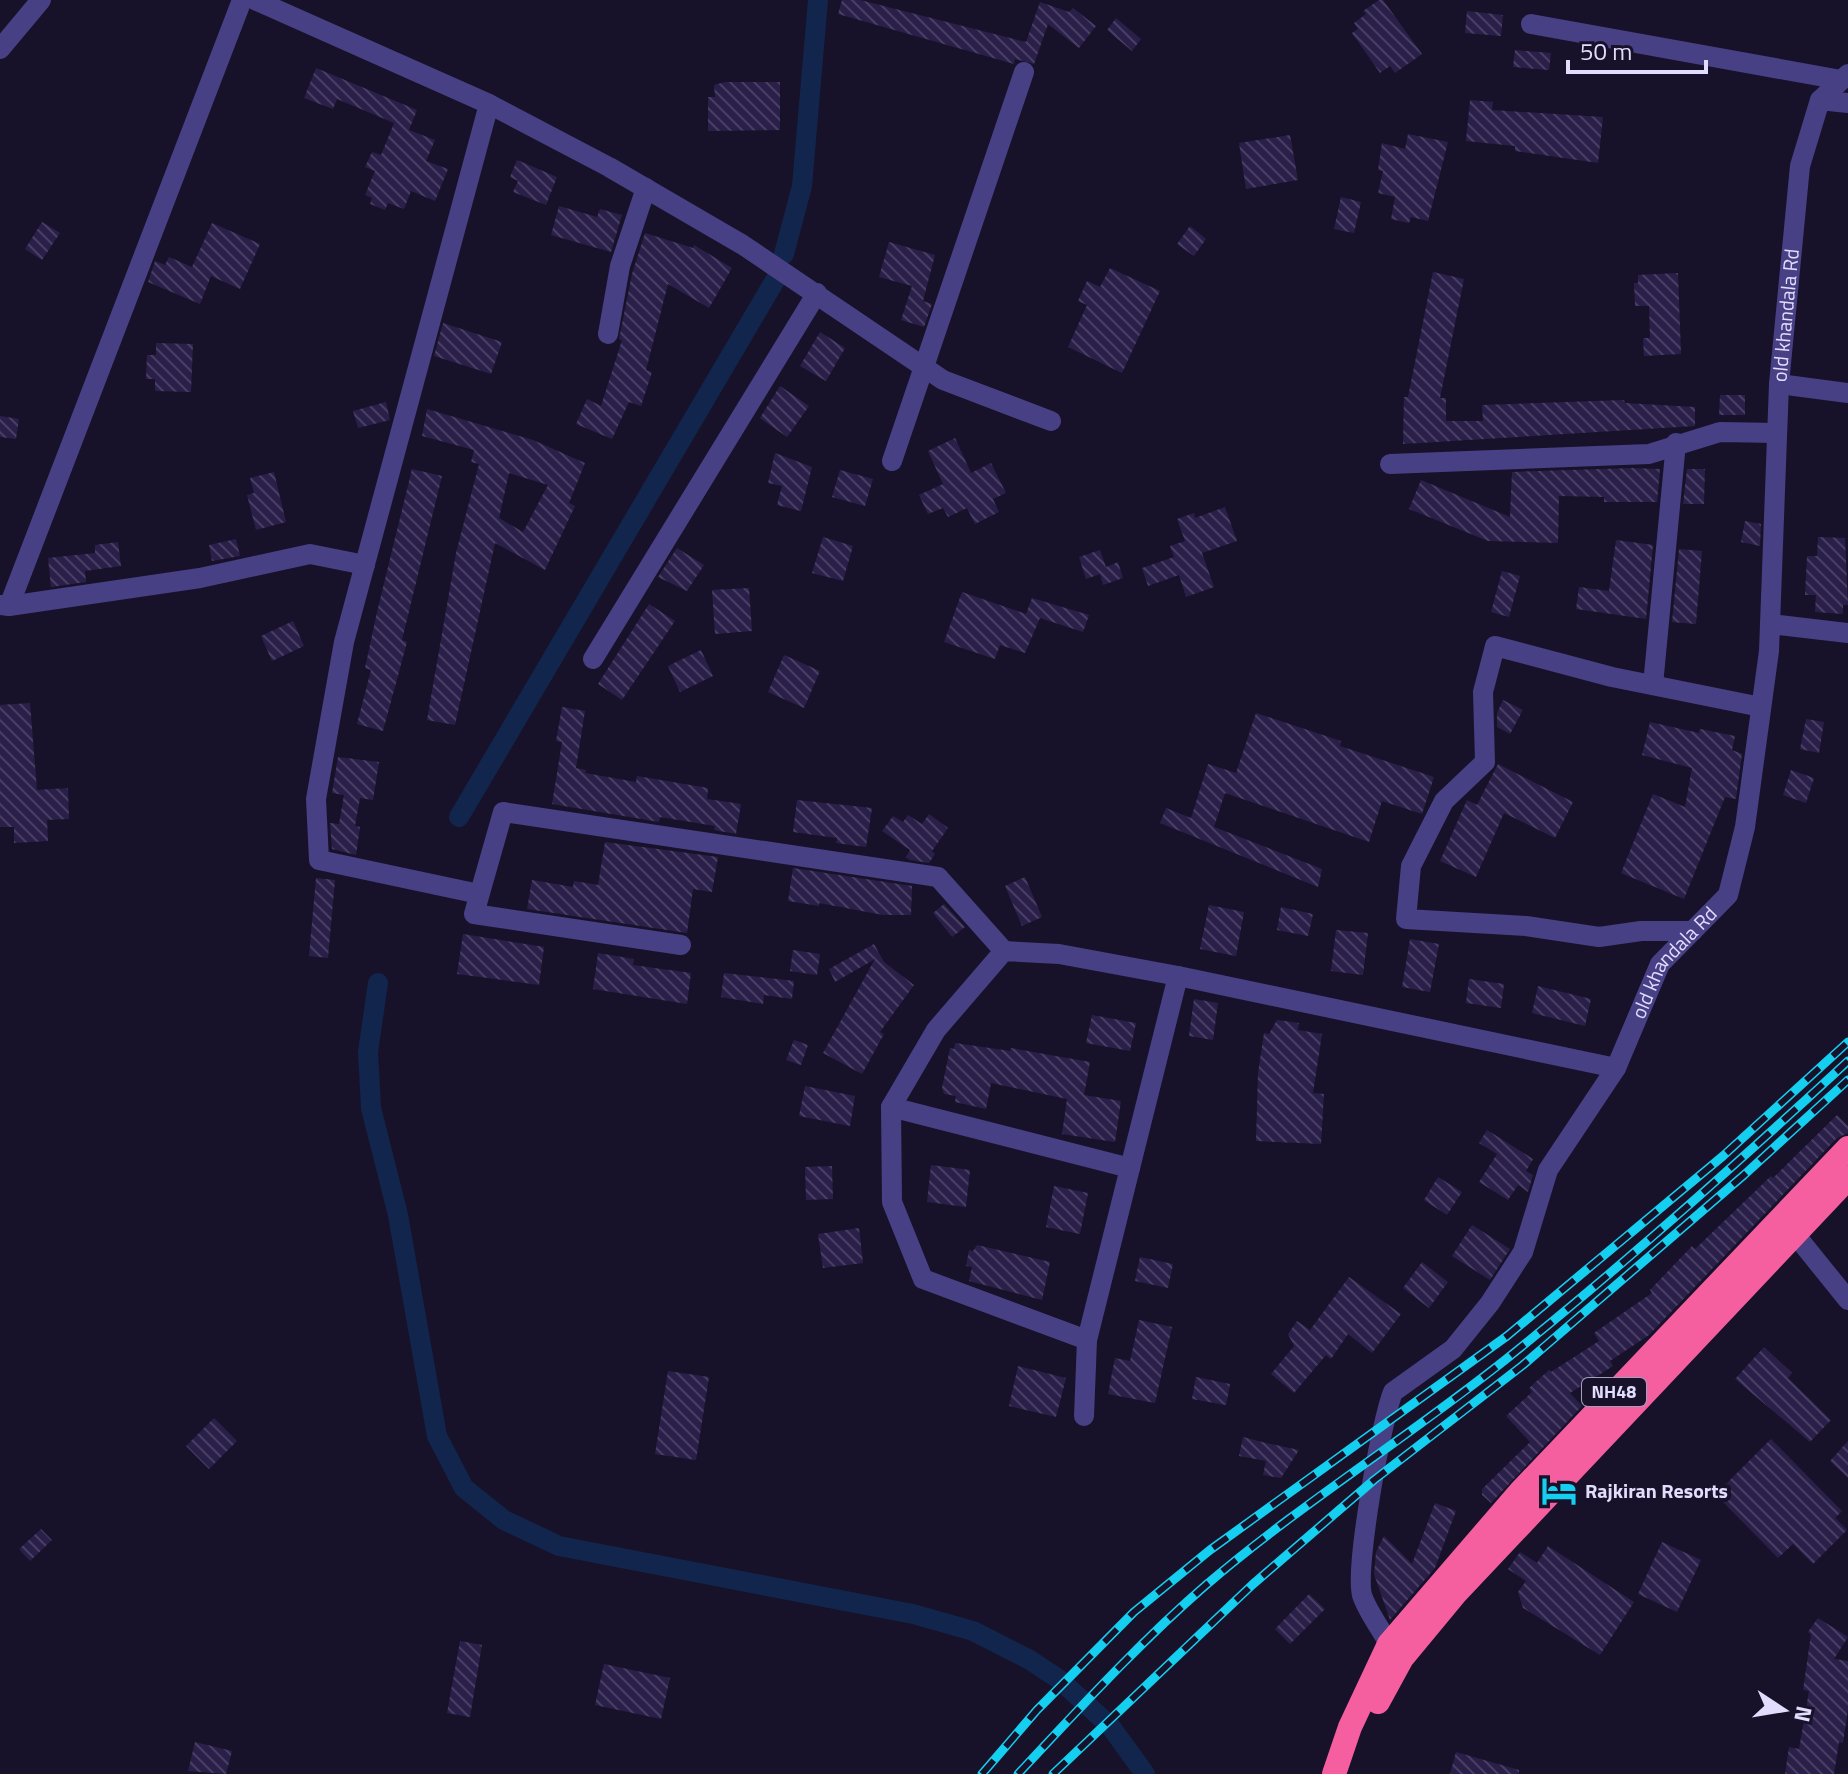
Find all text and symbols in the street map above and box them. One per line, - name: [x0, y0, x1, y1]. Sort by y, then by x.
- scale bar: [1568, 24, 1706, 74]
- text: 50 m: [1580, 33, 1632, 69]
- street label: old khandala Rd: [1763, 247, 1807, 383]
- street label: old khandala Rd: [1623, 899, 1724, 1023]
- road number: NH48: [1582, 1378, 1646, 1406]
- hotel icon: Rajkiran Resorts: [1540, 1472, 1578, 1510]
- place label: Rajkiran Resorts: [1585, 1475, 1728, 1506]
- north arrow: [1744, 1670, 1824, 1750]
- text: N: [1785, 1703, 1822, 1725]

